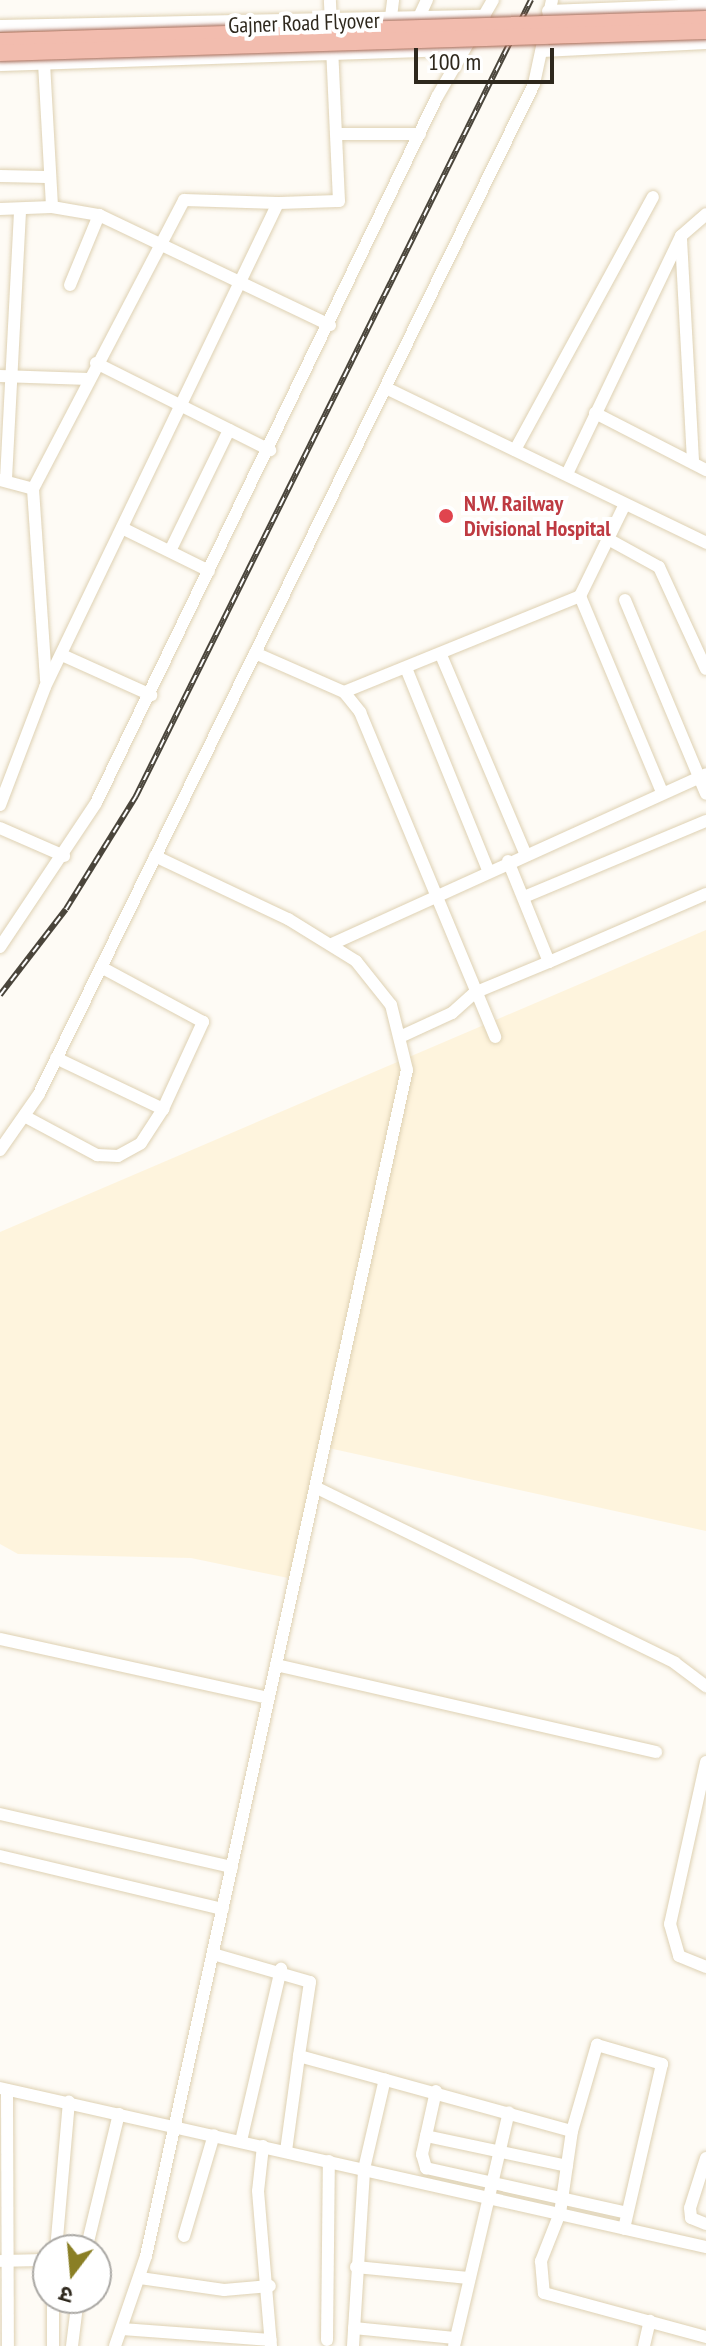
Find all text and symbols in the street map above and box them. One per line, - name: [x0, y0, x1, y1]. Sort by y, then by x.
- street label: Gajner Road Flyover: [228, 7, 380, 39]
- scale bar: [418, 32, 558, 82]
- text: 100 m: [428, 46, 481, 77]
- place label: N.W. Railway Divisional Hospital: [464, 490, 611, 542]
- marker: N.W. Railway Divisional Hospital: [435, 505, 457, 527]
- north arrow: [32, 2234, 112, 2314]
- text: उ: [56, 2280, 76, 2310]

